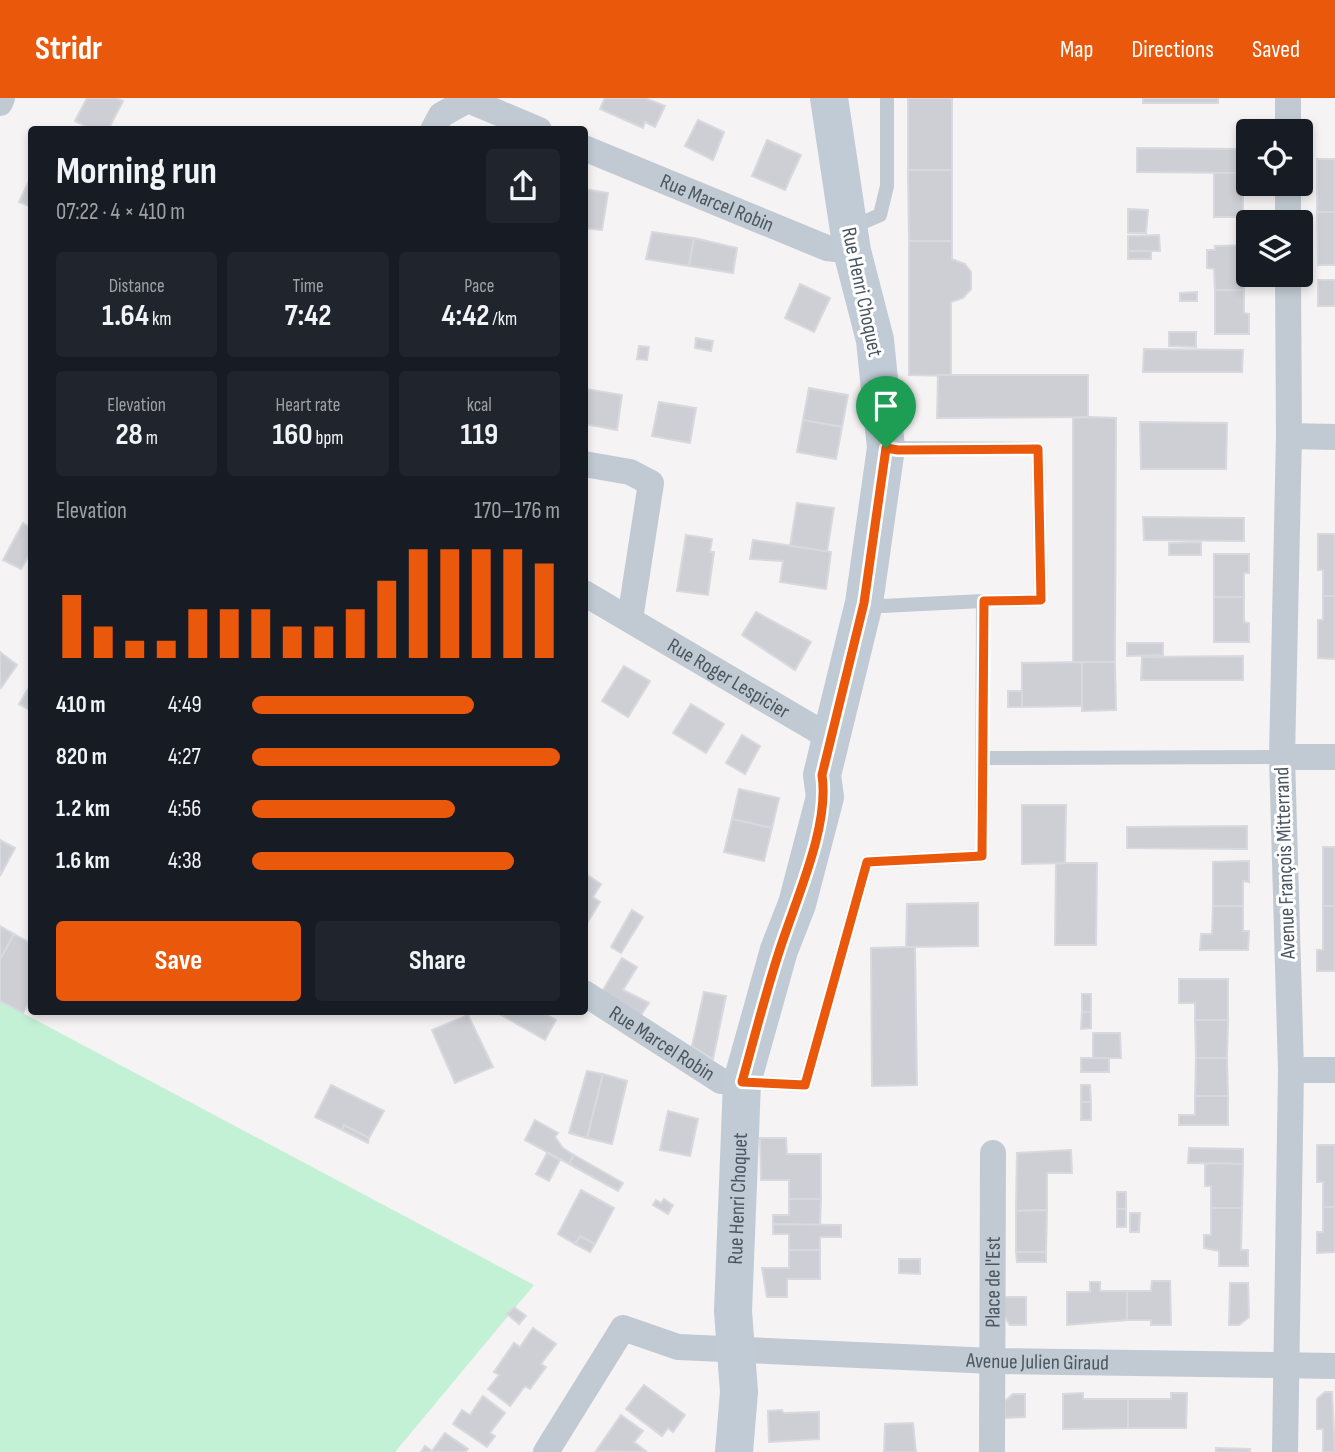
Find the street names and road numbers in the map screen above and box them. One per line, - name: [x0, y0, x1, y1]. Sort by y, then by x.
- street label: Rue Marcel Robin: [657, 168, 778, 237]
- street label: Rue Henri Choquet: [836, 225, 888, 359]
- street label: Rue Roger Lespicier: [663, 633, 794, 724]
- street label: Avenue François Mitterrand: [1269, 767, 1301, 960]
- street label: Rue Marcel Robin: [605, 1000, 720, 1086]
- street label: Rue Henri Choquet: [722, 1132, 753, 1265]
- street label: Place de l'Est: [980, 1236, 1005, 1328]
- street label: Avenue Julien Giraud: [965, 1347, 1109, 1375]

